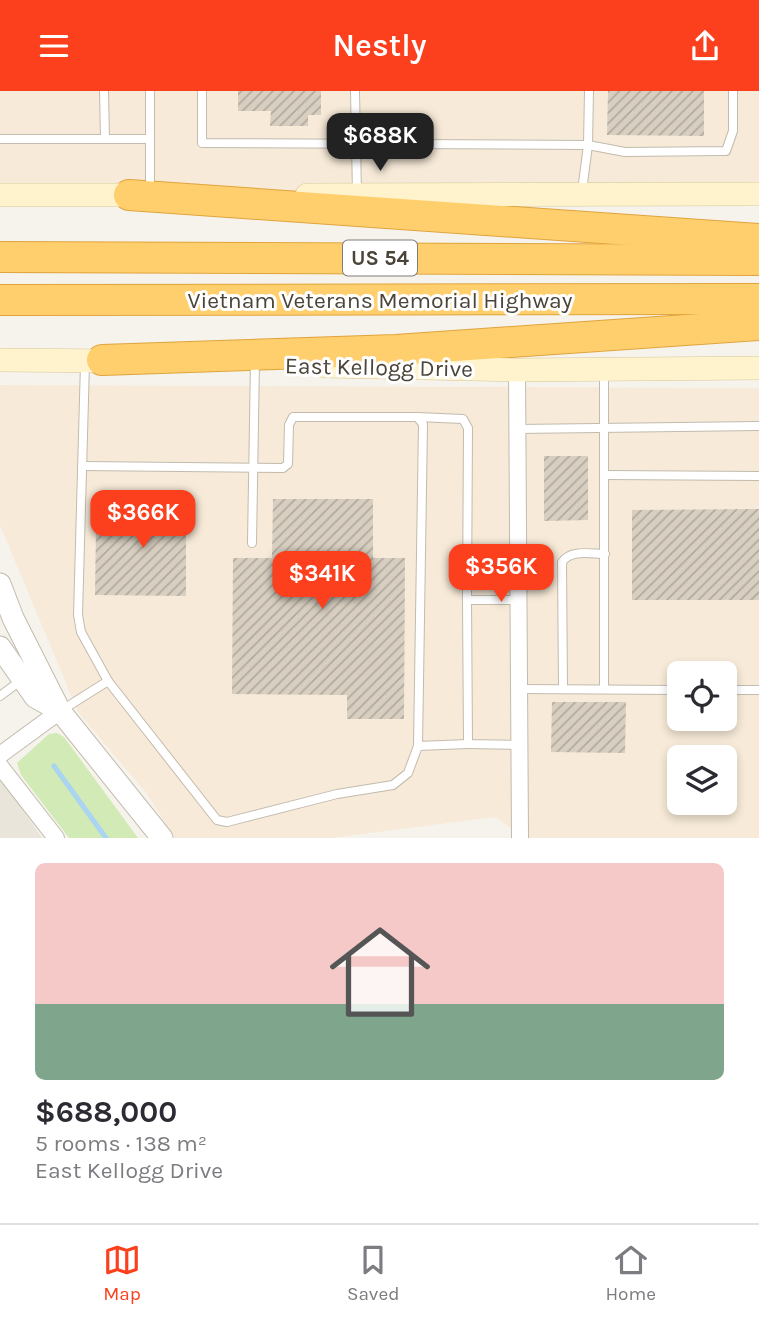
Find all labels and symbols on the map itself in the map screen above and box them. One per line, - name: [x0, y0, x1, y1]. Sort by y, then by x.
- pin: $688K: [331, 113, 429, 173]
- road number: US 54: [343, 241, 417, 275]
- street label: Vietnam Veterans Memorial Highway: [188, 287, 573, 314]
- street label: East Kellogg Drive: [285, 352, 473, 383]
- pin: $366K: [94, 491, 192, 550]
- pin: $356K: [452, 545, 550, 604]
- pin: $341K: [273, 552, 371, 611]

